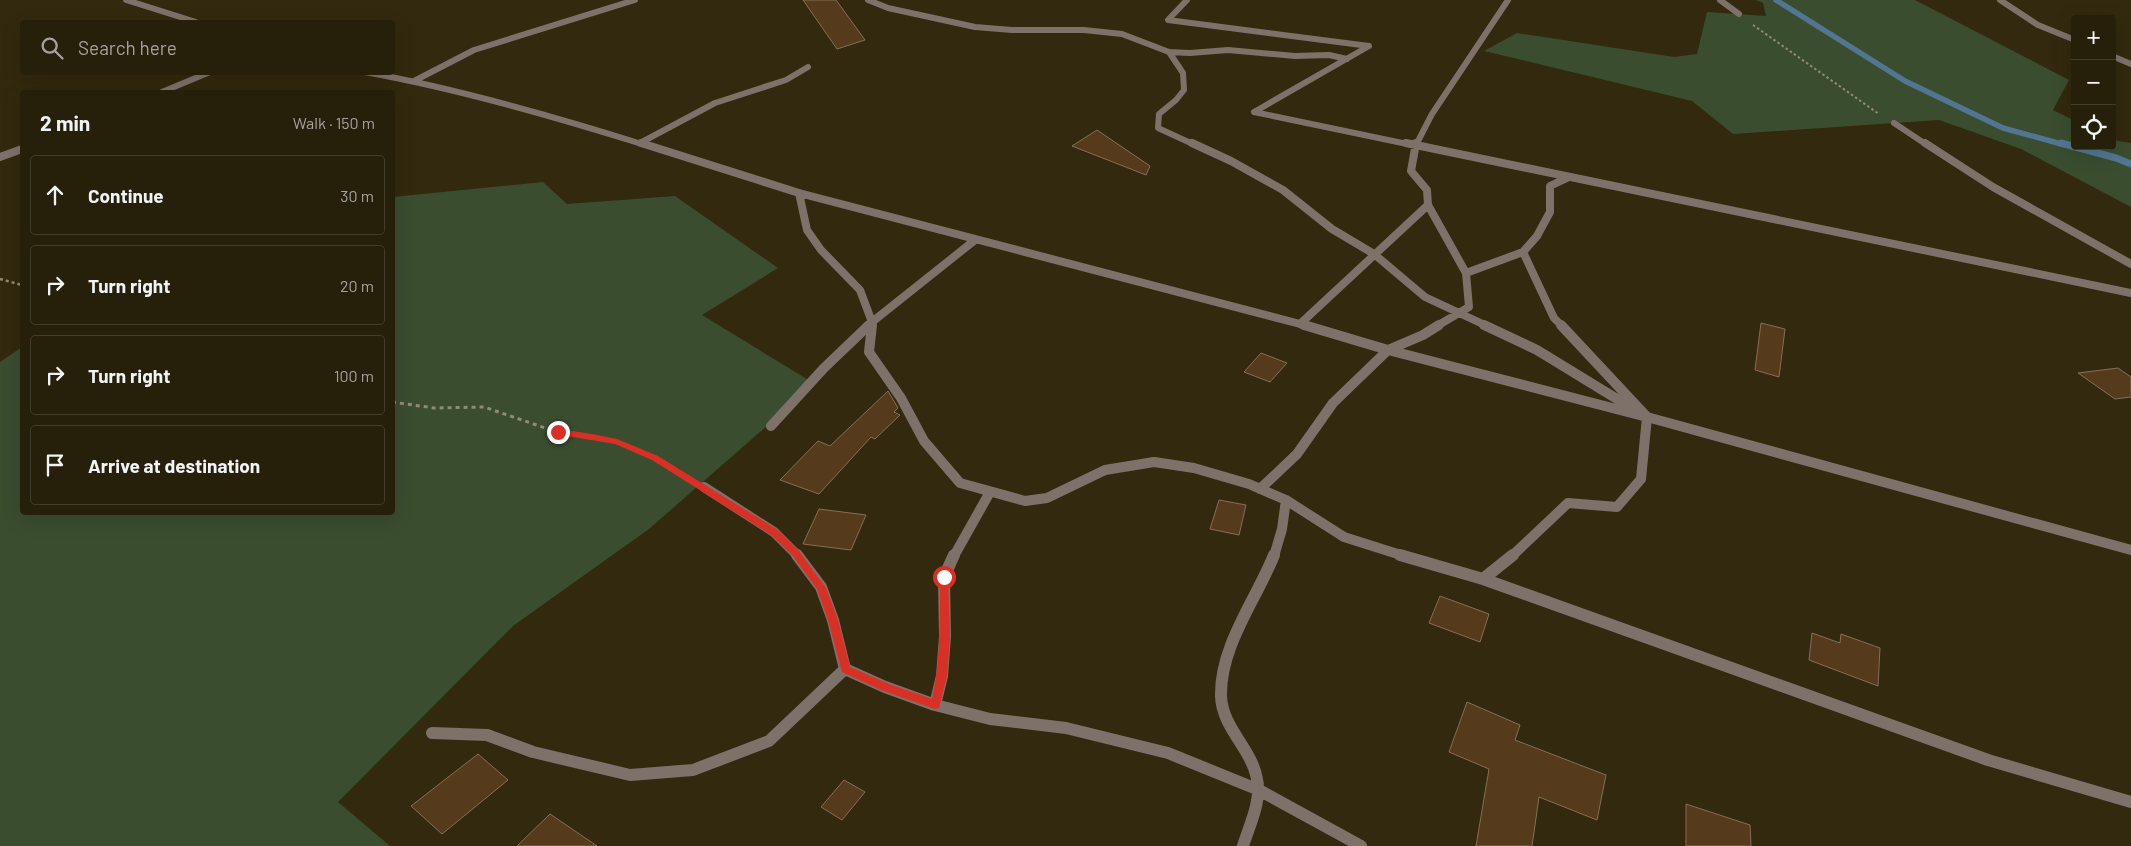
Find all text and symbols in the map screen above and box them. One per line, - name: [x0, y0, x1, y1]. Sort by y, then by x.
- map controls: [2071, 15, 2116, 150]
- button: +: [2071, 15, 2116, 60]
- search box: [20, 20, 395, 75]
- icon: search: [38, 34, 66, 62]
- text: Search here: [78, 36, 177, 59]
- button: −: [2071, 60, 2116, 105]
- button: locate: [2071, 105, 2116, 150]
- text: 2 min: [40, 110, 90, 135]
- text: Walk · 150 m: [293, 113, 375, 132]
- icon: ahead: [41, 181, 69, 209]
- text: Continue: [88, 184, 164, 207]
- text: 30 m: [340, 186, 374, 205]
- icon: right: [41, 271, 69, 299]
- text: Turn right: [88, 274, 170, 297]
- text: 20 m: [340, 276, 374, 295]
- icon: right: [41, 361, 69, 389]
- text: Turn right: [88, 364, 170, 387]
- text: 100 m: [334, 366, 374, 385]
- route end: [547, 421, 570, 444]
- icon: arrive: [41, 451, 69, 479]
- text: Arrive at destination: [88, 454, 260, 477]
- route start: [933, 566, 956, 589]

